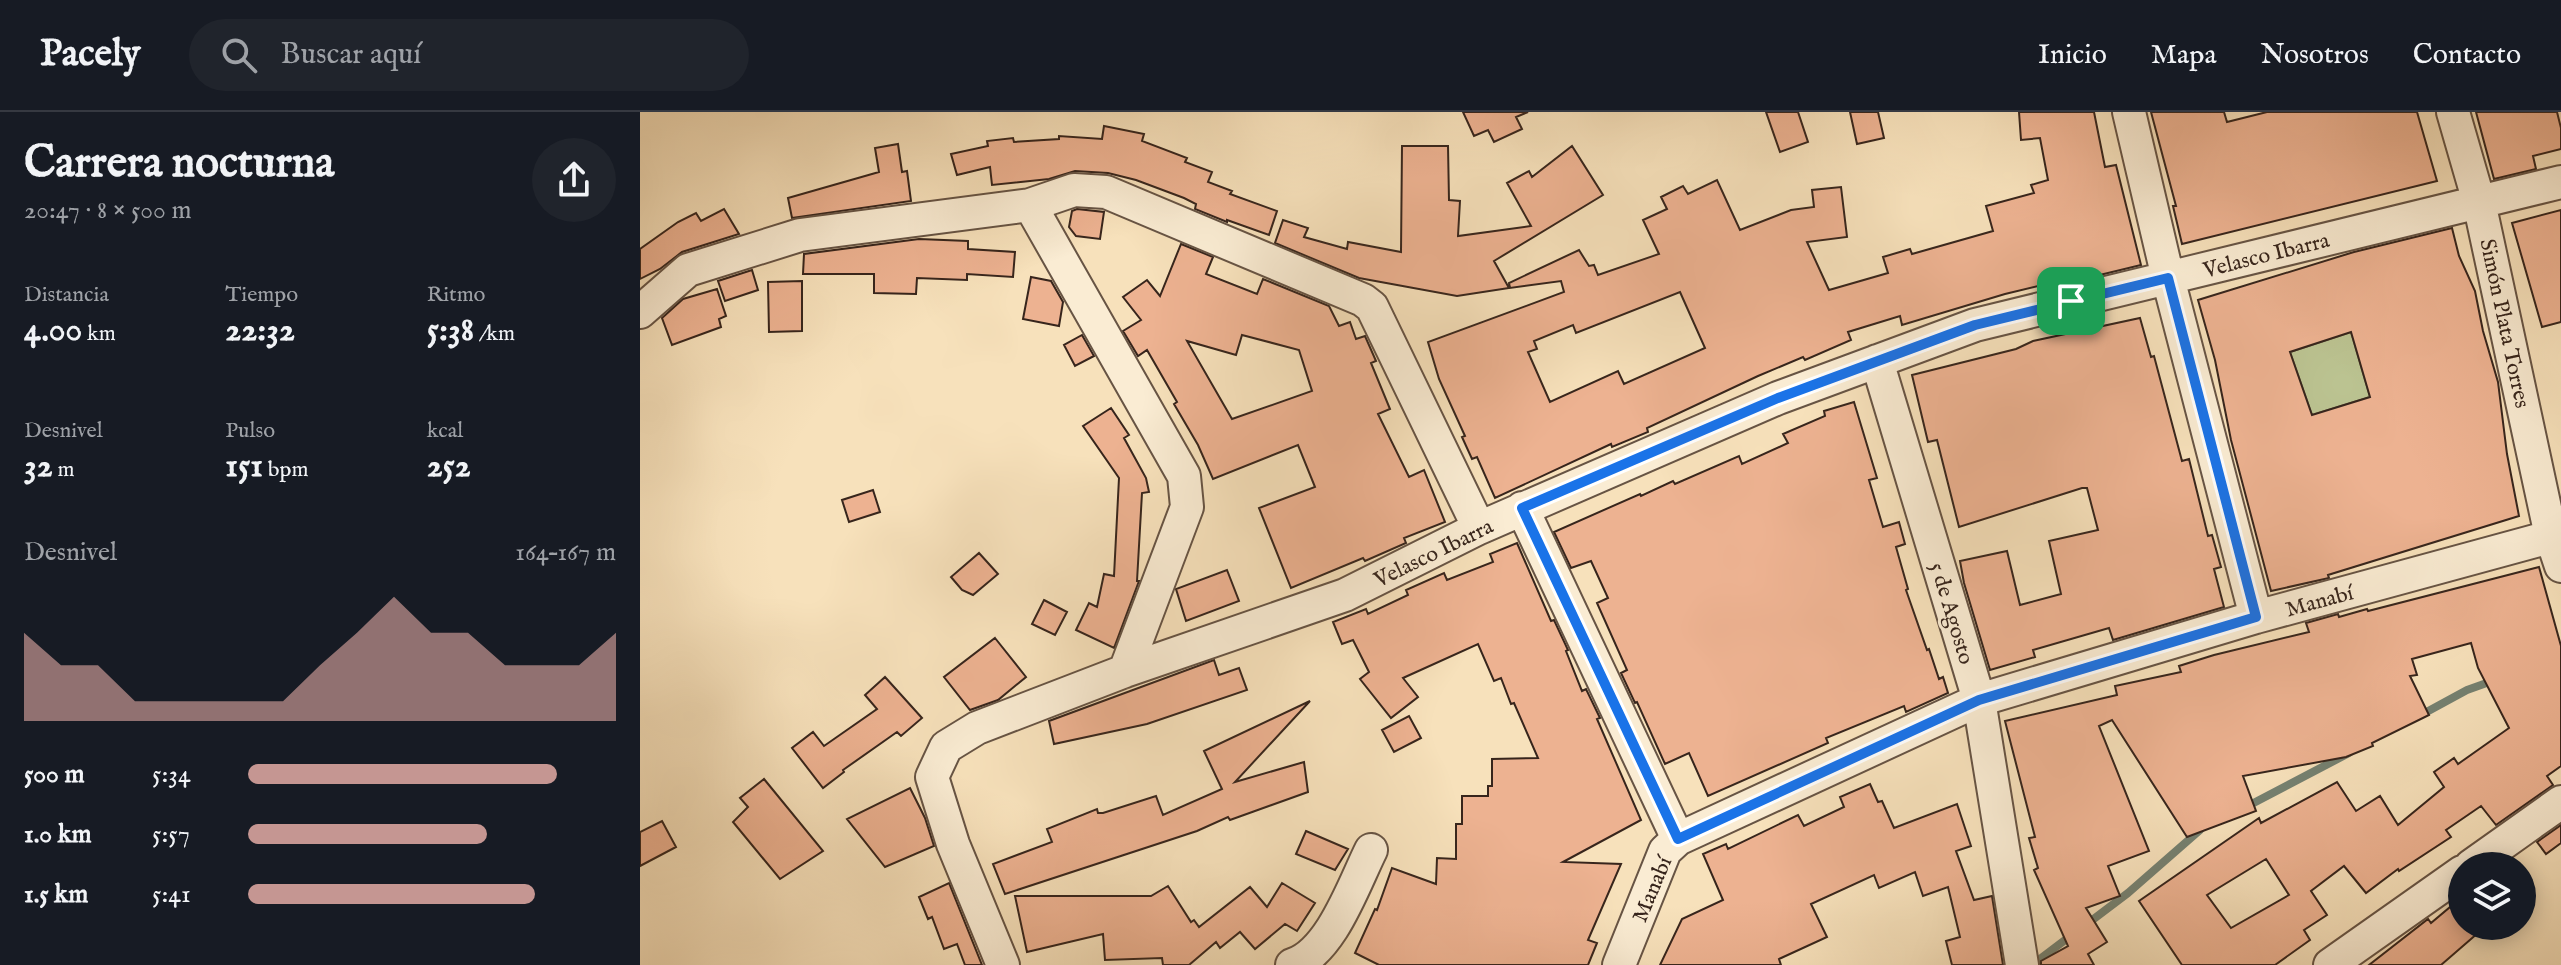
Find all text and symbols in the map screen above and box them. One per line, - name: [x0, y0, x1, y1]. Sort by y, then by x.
- search box: [189, 19, 749, 91]
- text: Pacely: [40, 31, 141, 79]
- icon: search: [217, 33, 261, 77]
- text: Buscar aquí: [281, 36, 421, 74]
- text: Inicio: [2038, 38, 2107, 73]
- text: Mapa: [2151, 38, 2217, 73]
- text: Nosotros: [2261, 38, 2369, 73]
- text: Contacto: [2413, 38, 2521, 73]
- text: Carrera nocturna: [24, 136, 334, 192]
- button: share: [532, 138, 616, 222]
- text: 20:47 · 8 × 500 m: [24, 194, 192, 227]
- street label: Velasco Ibarra: [2199, 227, 2333, 285]
- street label: Simón Plata Torres: [2472, 236, 2536, 411]
- pin: [2037, 267, 2105, 335]
- icon: arrive: [2049, 279, 2093, 323]
- text: Distancia: [24, 281, 109, 309]
- text: Tiempo: [225, 281, 298, 309]
- text: Ritmo: [427, 281, 485, 309]
- text: 4.00: [24, 309, 82, 352]
- text: 22:32: [225, 309, 295, 352]
- text: 5:38: [427, 309, 474, 352]
- text: km: [82, 320, 116, 348]
- text: /km: [474, 320, 515, 348]
- text: Desnivel: [24, 417, 103, 445]
- text: Pulso: [225, 417, 275, 445]
- text: kcal: [427, 417, 463, 445]
- text: 32: [24, 445, 53, 488]
- text: 151: [225, 445, 263, 488]
- text: 252: [427, 445, 471, 488]
- text: m: [53, 456, 74, 484]
- text: bpm: [263, 456, 308, 484]
- street label: Velasco Ibarra: [1369, 513, 1498, 595]
- text: Desnivel: [24, 536, 117, 569]
- text: 164–167 m: [515, 536, 616, 569]
- street label: 5 de Agosto: [1922, 559, 1980, 668]
- street label: Manabí: [2283, 579, 2358, 624]
- text: 500 m: [24, 758, 85, 791]
- text: 5:34: [152, 758, 191, 791]
- text: 1.0 km: [24, 818, 92, 851]
- text: 5:57: [152, 818, 190, 851]
- street label: Manabí: [1626, 851, 1680, 927]
- map controls: [2448, 852, 2536, 940]
- button: layers: [2448, 852, 2536, 940]
- text: 1.5 km: [24, 878, 88, 911]
- text: 5:41: [152, 878, 191, 911]

